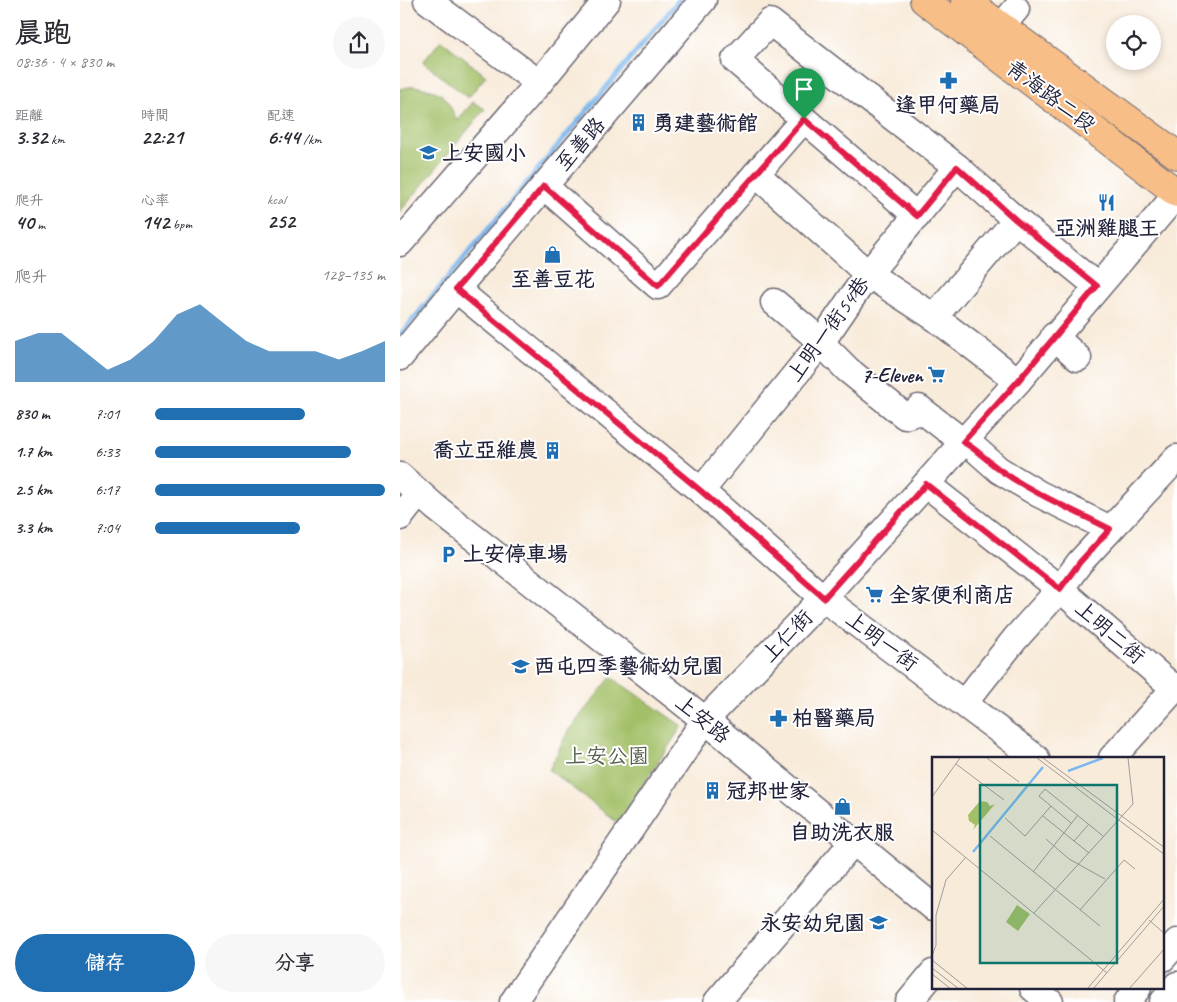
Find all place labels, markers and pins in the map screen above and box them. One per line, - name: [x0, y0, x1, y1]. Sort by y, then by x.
- pin: [783, 68, 825, 119]
- pharmacy icon: 逢甲何藥局: [938, 70, 958, 90]
- place label: 逢甲何藥局: [896, 92, 1001, 118]
- place label: 勇建藝術館: [653, 110, 758, 136]
- building icon: 勇建藝術館: [629, 113, 649, 133]
- place label: 上安國小: [442, 140, 526, 166]
- school or university icon: 上安國小: [418, 143, 438, 163]
- restaurant icon: 亞洲雞腿王: [1097, 193, 1117, 213]
- place label: 亞洲雞腿王: [1055, 215, 1160, 241]
- shop icon: 至善豆花: [543, 244, 563, 264]
- place label: 至善豆花: [511, 266, 595, 292]
- place label: 7-Eleven: [861, 362, 924, 388]
- supermarket icon: 7-Eleven: [927, 365, 947, 385]
- place label: 喬立亞維農: [433, 437, 538, 463]
- building icon: 喬立亞維農: [542, 440, 562, 460]
- place label: 上安停車場: [463, 541, 568, 567]
- parking icon: 上安停車場: [439, 544, 459, 564]
- place label: 全家便利商店: [889, 582, 1015, 608]
- supermarket icon: 全家便利商店: [865, 585, 885, 605]
- place label: 西屯四季藝術幼兒園: [534, 653, 723, 679]
- school or university icon: 西屯四季藝術幼兒園: [510, 656, 530, 676]
- place label: 柏醫藥局: [792, 705, 876, 731]
- pharmacy icon: 柏醫藥局: [768, 708, 788, 728]
- place label: 冠邦世家: [726, 778, 810, 804]
- building icon: 冠邦世家: [702, 781, 722, 801]
- shop icon: 自助洗衣服: [832, 797, 852, 817]
- place label: 自助洗衣服: [790, 819, 895, 845]
- place label: 永安幼兒園: [760, 910, 865, 936]
- school or university icon: 永安幼兒園: [869, 913, 889, 933]

